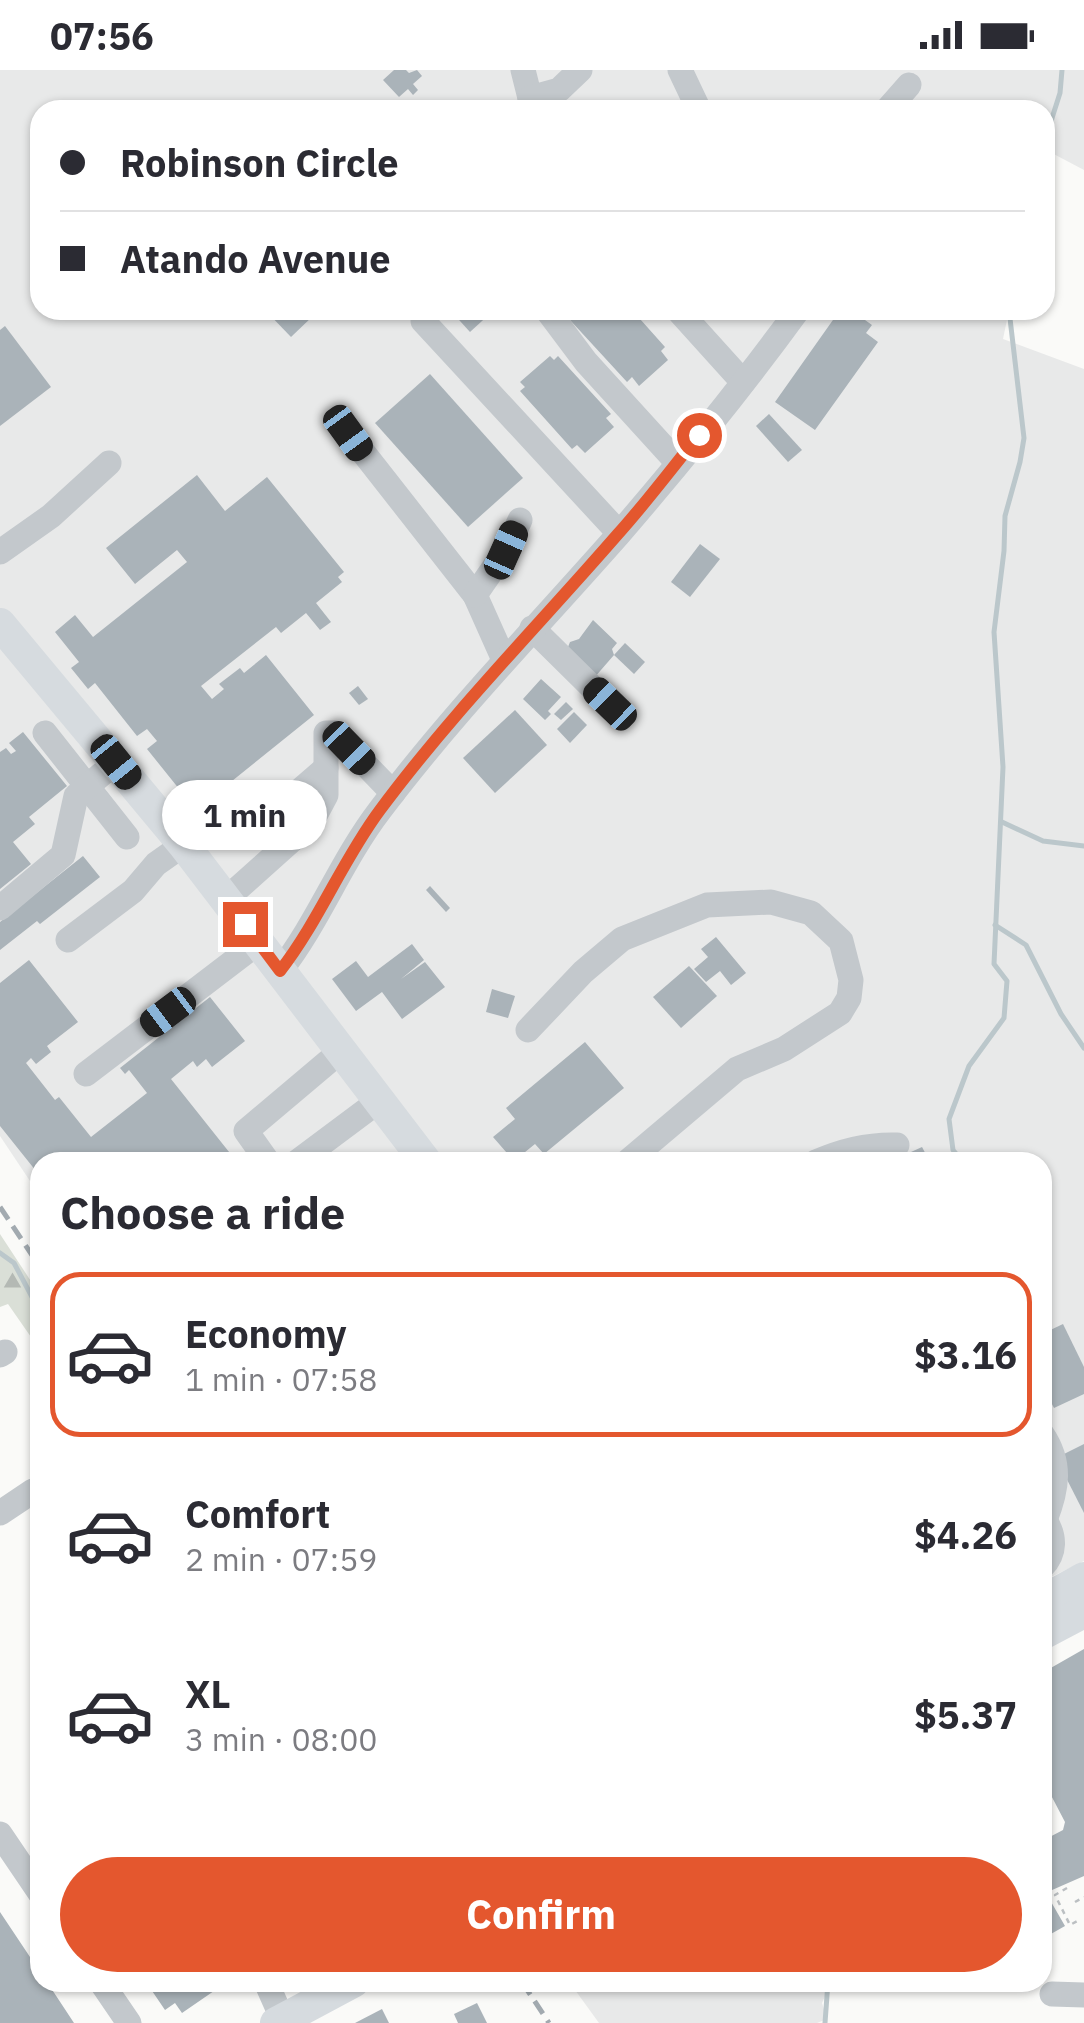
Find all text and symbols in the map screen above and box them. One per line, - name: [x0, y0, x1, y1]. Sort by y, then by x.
- text: 07:56: [50, 11, 154, 60]
- text: Robinson Circle: [120, 138, 399, 187]
- text: Atando Avenue: [120, 234, 391, 283]
- car: [318, 400, 378, 466]
- route start: [677, 413, 722, 458]
- car: [480, 516, 532, 584]
- car: [578, 672, 642, 736]
- car: [317, 716, 381, 780]
- car: [85, 729, 147, 795]
- callout: 1 min: [162, 779, 328, 849]
- text: 1 min: [203, 794, 286, 836]
- route end: [223, 902, 268, 947]
- car: [135, 982, 201, 1042]
- text: Choose a ride: [60, 1183, 345, 1241]
- text: Economy: [185, 1309, 347, 1358]
- icon: car: [65, 1310, 155, 1400]
- text: $3.16: [914, 1330, 1017, 1379]
- text: 1 min · 07:58: [185, 1358, 378, 1400]
- text: Comfort: [185, 1489, 330, 1538]
- icon: car: [65, 1490, 155, 1580]
- text: $4.26: [914, 1510, 1017, 1559]
- text: 2 min · 07:59: [185, 1538, 378, 1580]
- text: XL: [185, 1669, 231, 1718]
- icon: car: [65, 1670, 155, 1760]
- text: $5.37: [914, 1690, 1017, 1739]
- text: 3 min · 08:00: [185, 1718, 378, 1760]
- button: Confirm: [60, 1857, 1022, 1972]

